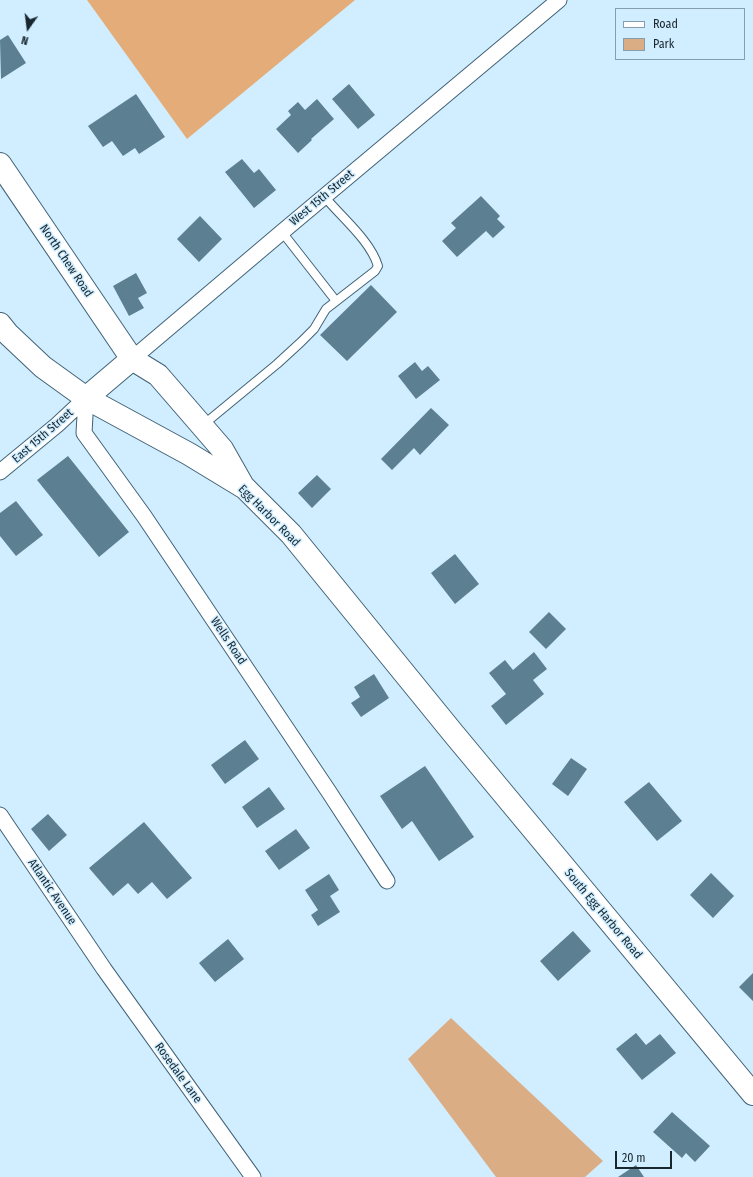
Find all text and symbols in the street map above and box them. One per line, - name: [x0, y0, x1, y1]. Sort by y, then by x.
- north arrow: [8, 8, 48, 48]
- legend: [615, 8, 745, 60]
- text: Road: [653, 17, 678, 31]
- text: N: [20, 33, 30, 47]
- text: Park: [653, 37, 674, 51]
- street label: West 15th Street: [287, 167, 357, 229]
- street label: North Chew Road: [36, 222, 96, 300]
- street label: East 15th Street: [10, 406, 76, 466]
- street label: Egg Harbor Road: [235, 482, 303, 550]
- street label: Wells Road: [207, 615, 249, 667]
- street label: Atlantic Avenue: [25, 856, 79, 928]
- street label: South Egg Harbor Road: [561, 866, 645, 962]
- street label: Rosedale Lane: [151, 1040, 205, 1106]
- scale bar: [617, 1143, 674, 1169]
- text: 20 m: [622, 1151, 646, 1165]

